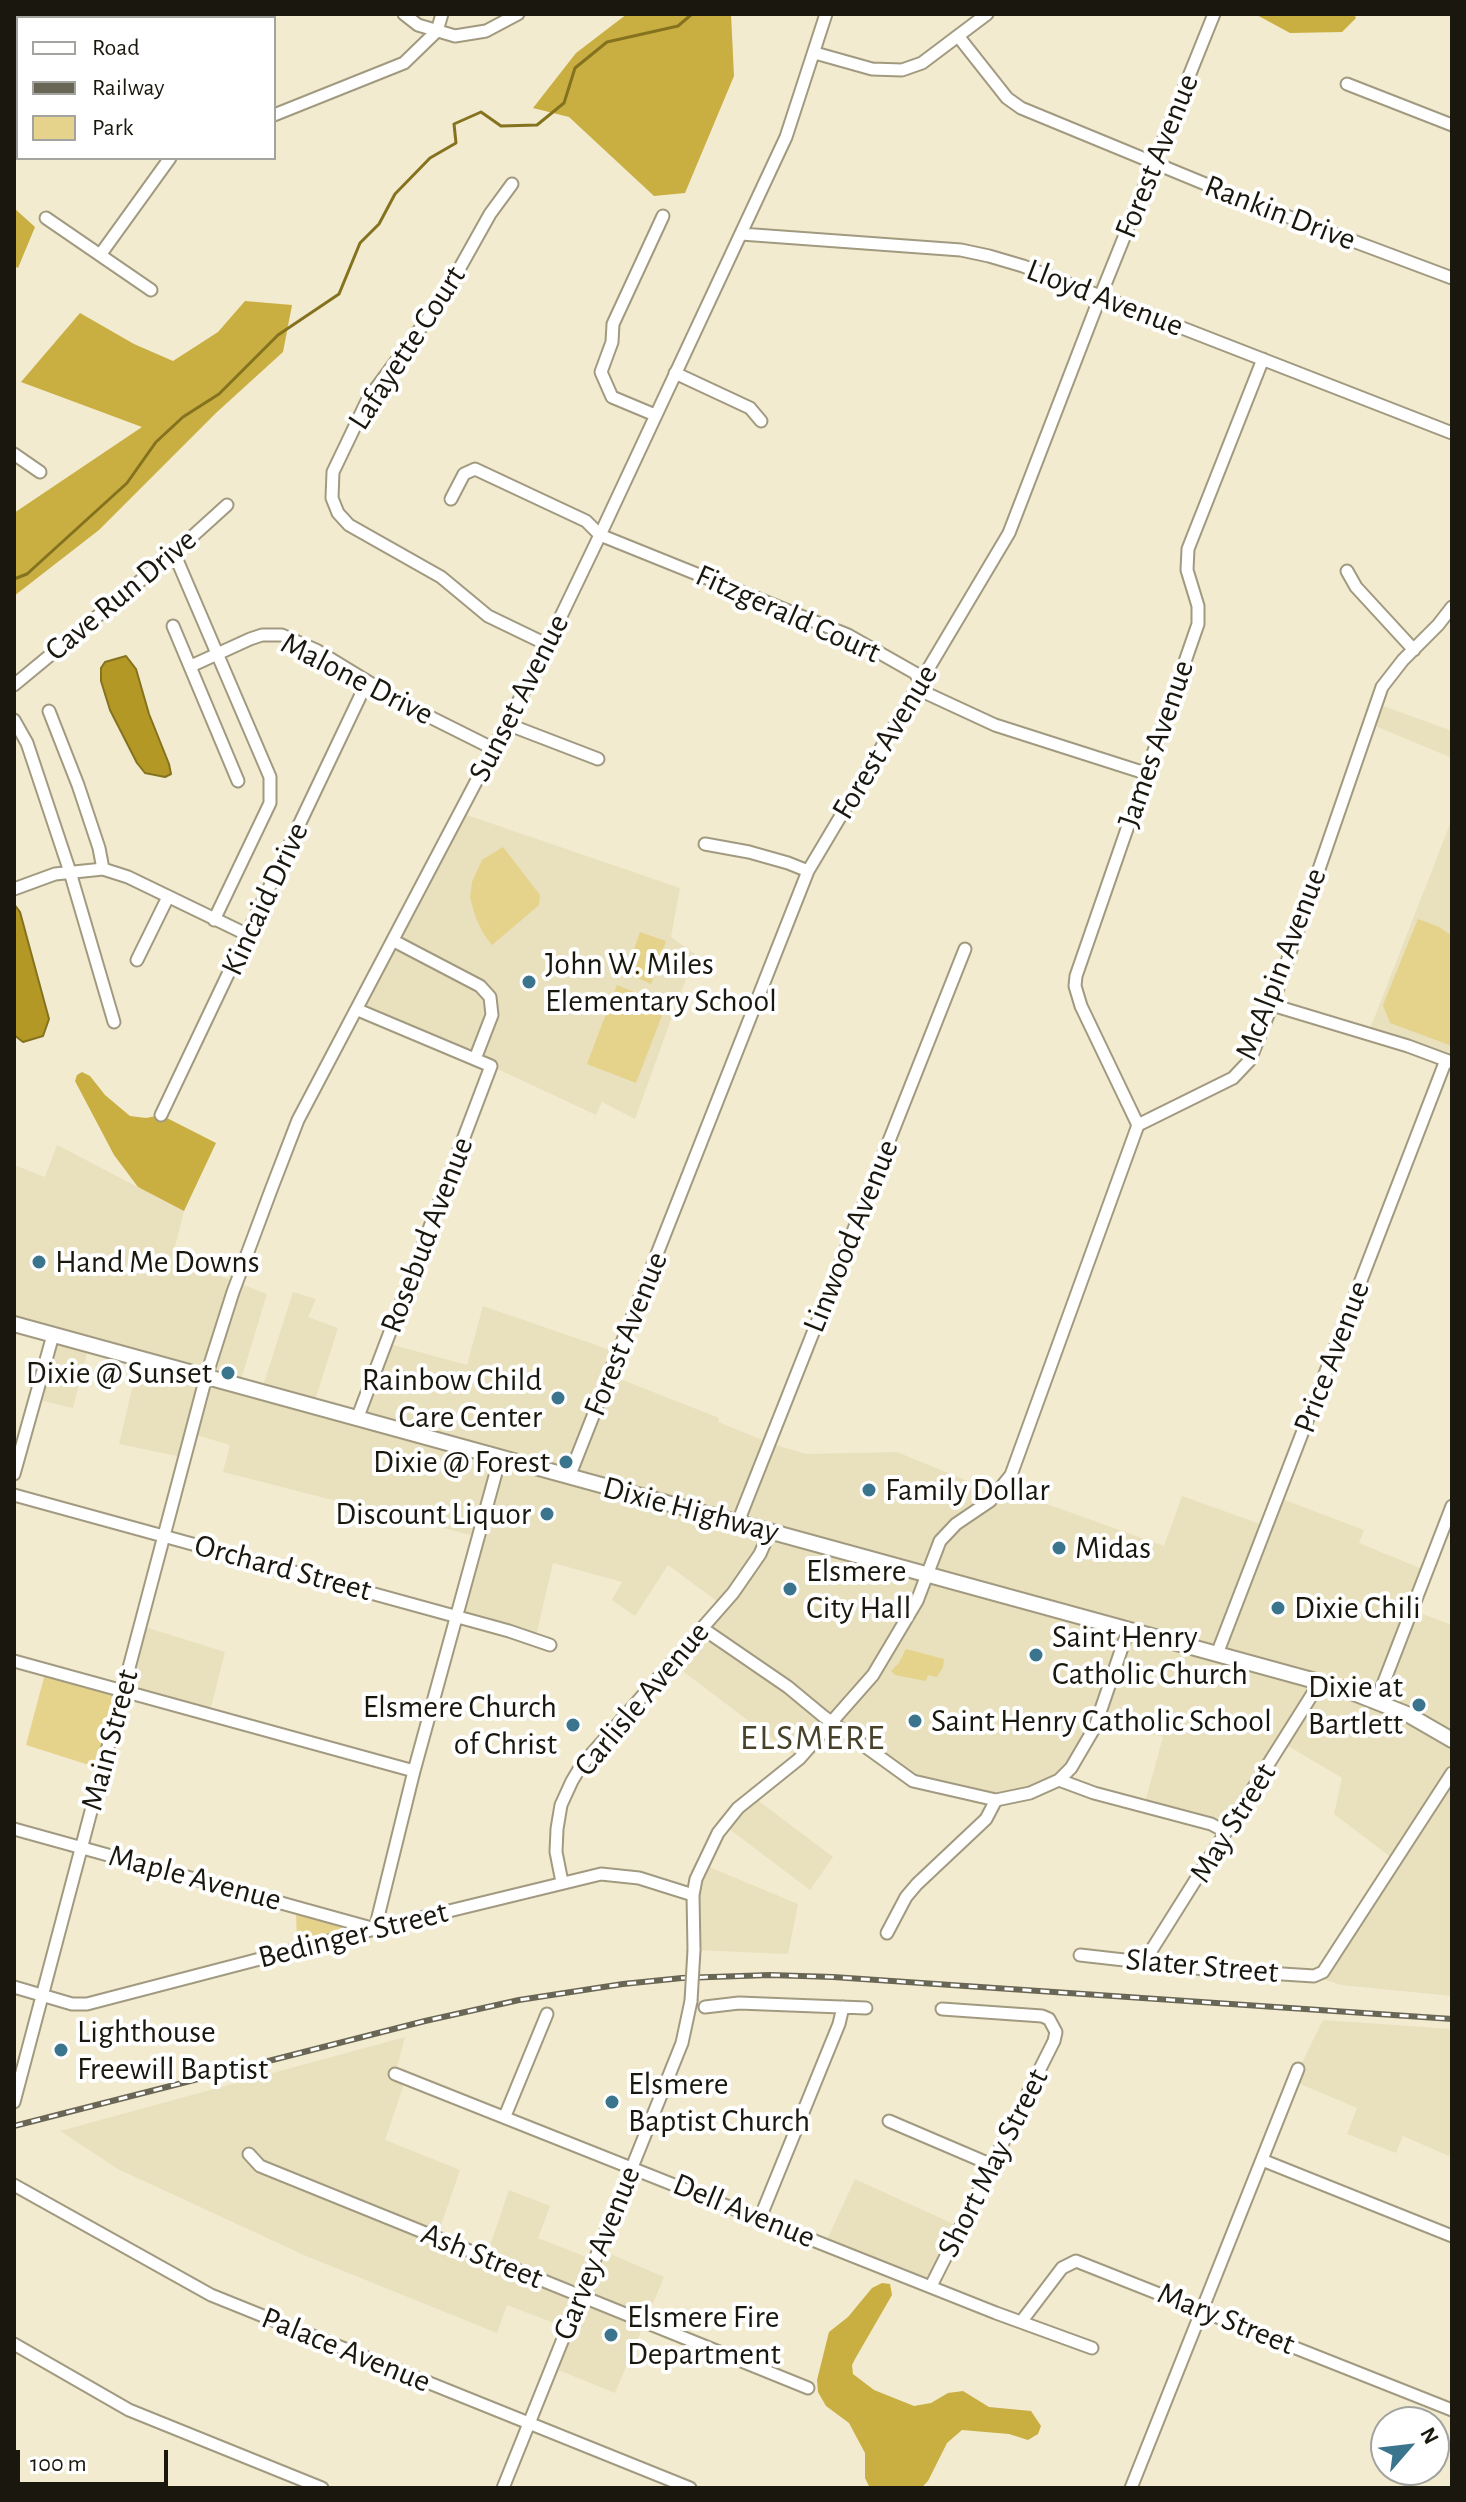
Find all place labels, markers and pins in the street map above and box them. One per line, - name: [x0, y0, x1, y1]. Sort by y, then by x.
- place label: John W. Miles Elementary School: [545, 945, 777, 1020]
- marker: John W. Miles Elementary School: [520, 973, 538, 991]
- place label: Hand Me Downs: [55, 1243, 260, 1281]
- marker: Hand Me Downs: [30, 1253, 48, 1271]
- place label: Dixie @ Sunset: [26, 1354, 212, 1392]
- place label: Rainbow Child Care Center: [362, 1361, 542, 1436]
- marker: Dixie @ Sunset: [219, 1364, 237, 1382]
- marker: Rainbow Child Care Center: [549, 1389, 567, 1407]
- place label: Dixie @ Forest: [373, 1443, 550, 1481]
- marker: Dixie @ Forest: [557, 1453, 575, 1471]
- place label: Family Dollar: [885, 1471, 1050, 1509]
- marker: Family Dollar: [860, 1481, 878, 1499]
- place label: Discount Liquor: [335, 1495, 531, 1533]
- marker: Discount Liquor: [538, 1505, 556, 1523]
- place label: Midas: [1075, 1529, 1151, 1567]
- marker: Midas: [1050, 1539, 1068, 1557]
- place label: Elsmere City Hall: [806, 1552, 911, 1627]
- marker: Elsmere City Hall: [781, 1580, 799, 1598]
- place label: Dixie Chili: [1294, 1589, 1421, 1627]
- marker: Dixie Chili: [1269, 1599, 1287, 1617]
- place label: Saint Henry Catholic Church: [1052, 1618, 1248, 1693]
- marker: Saint Henry Catholic Church: [1027, 1646, 1045, 1664]
- place label: Dixie at Bartlett: [1308, 1668, 1403, 1743]
- place label: Elsmere Church of Christ: [363, 1688, 557, 1763]
- marker: Dixie at Bartlett: [1410, 1696, 1428, 1714]
- place label: Saint Henry Catholic School: [931, 1702, 1272, 1740]
- marker: Saint Henry Catholic School: [906, 1712, 924, 1730]
- marker: Elsmere Church of Christ: [564, 1716, 582, 1734]
- place label: Lighthouse Freewill Baptist: [77, 2013, 268, 2088]
- marker: Lighthouse Freewill Baptist: [52, 2041, 70, 2059]
- place label: Elsmere Baptist Church: [628, 2065, 810, 2140]
- marker: Elsmere Baptist Church: [603, 2093, 621, 2111]
- place label: Elsmere Fire Department: [627, 2298, 781, 2373]
- marker: Elsmere Fire Department: [602, 2326, 620, 2344]

